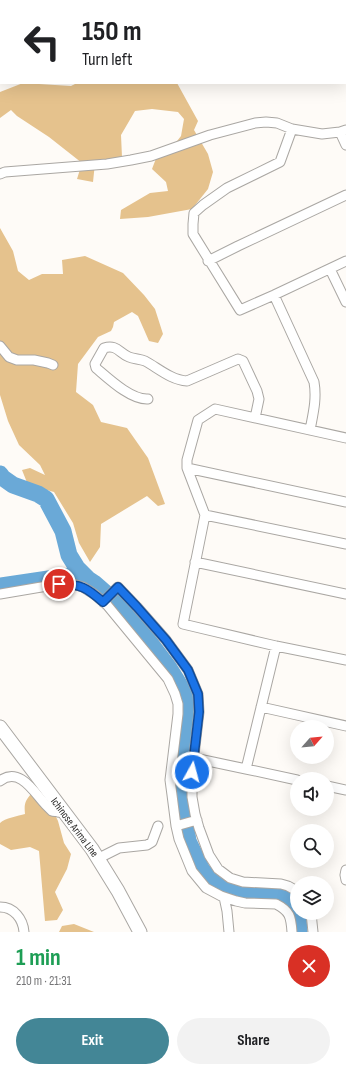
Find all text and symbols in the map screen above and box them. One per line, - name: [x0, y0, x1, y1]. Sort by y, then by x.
- text: 150 m: [82, 15, 142, 48]
- icon: left: [16, 16, 68, 68]
- text: Turn left: [82, 49, 133, 70]
- pin: [42, 567, 76, 601]
- icon: arrive: [48, 573, 70, 595]
- north arrow: [290, 720, 334, 764]
- map controls: [290, 720, 334, 920]
- position arrow: [171, 751, 213, 793]
- button: sound: [290, 772, 334, 816]
- street label: Ichinose Arima Line: [48, 795, 101, 860]
- button: search: [290, 824, 334, 868]
- button: layers: [290, 876, 334, 920]
- text: 1 min: [16, 943, 61, 972]
- button: close: [288, 945, 330, 987]
- text: 210 m · 21:31: [16, 973, 71, 989]
- button: Exit: [16, 1018, 169, 1064]
- button: Share: [177, 1018, 330, 1064]

